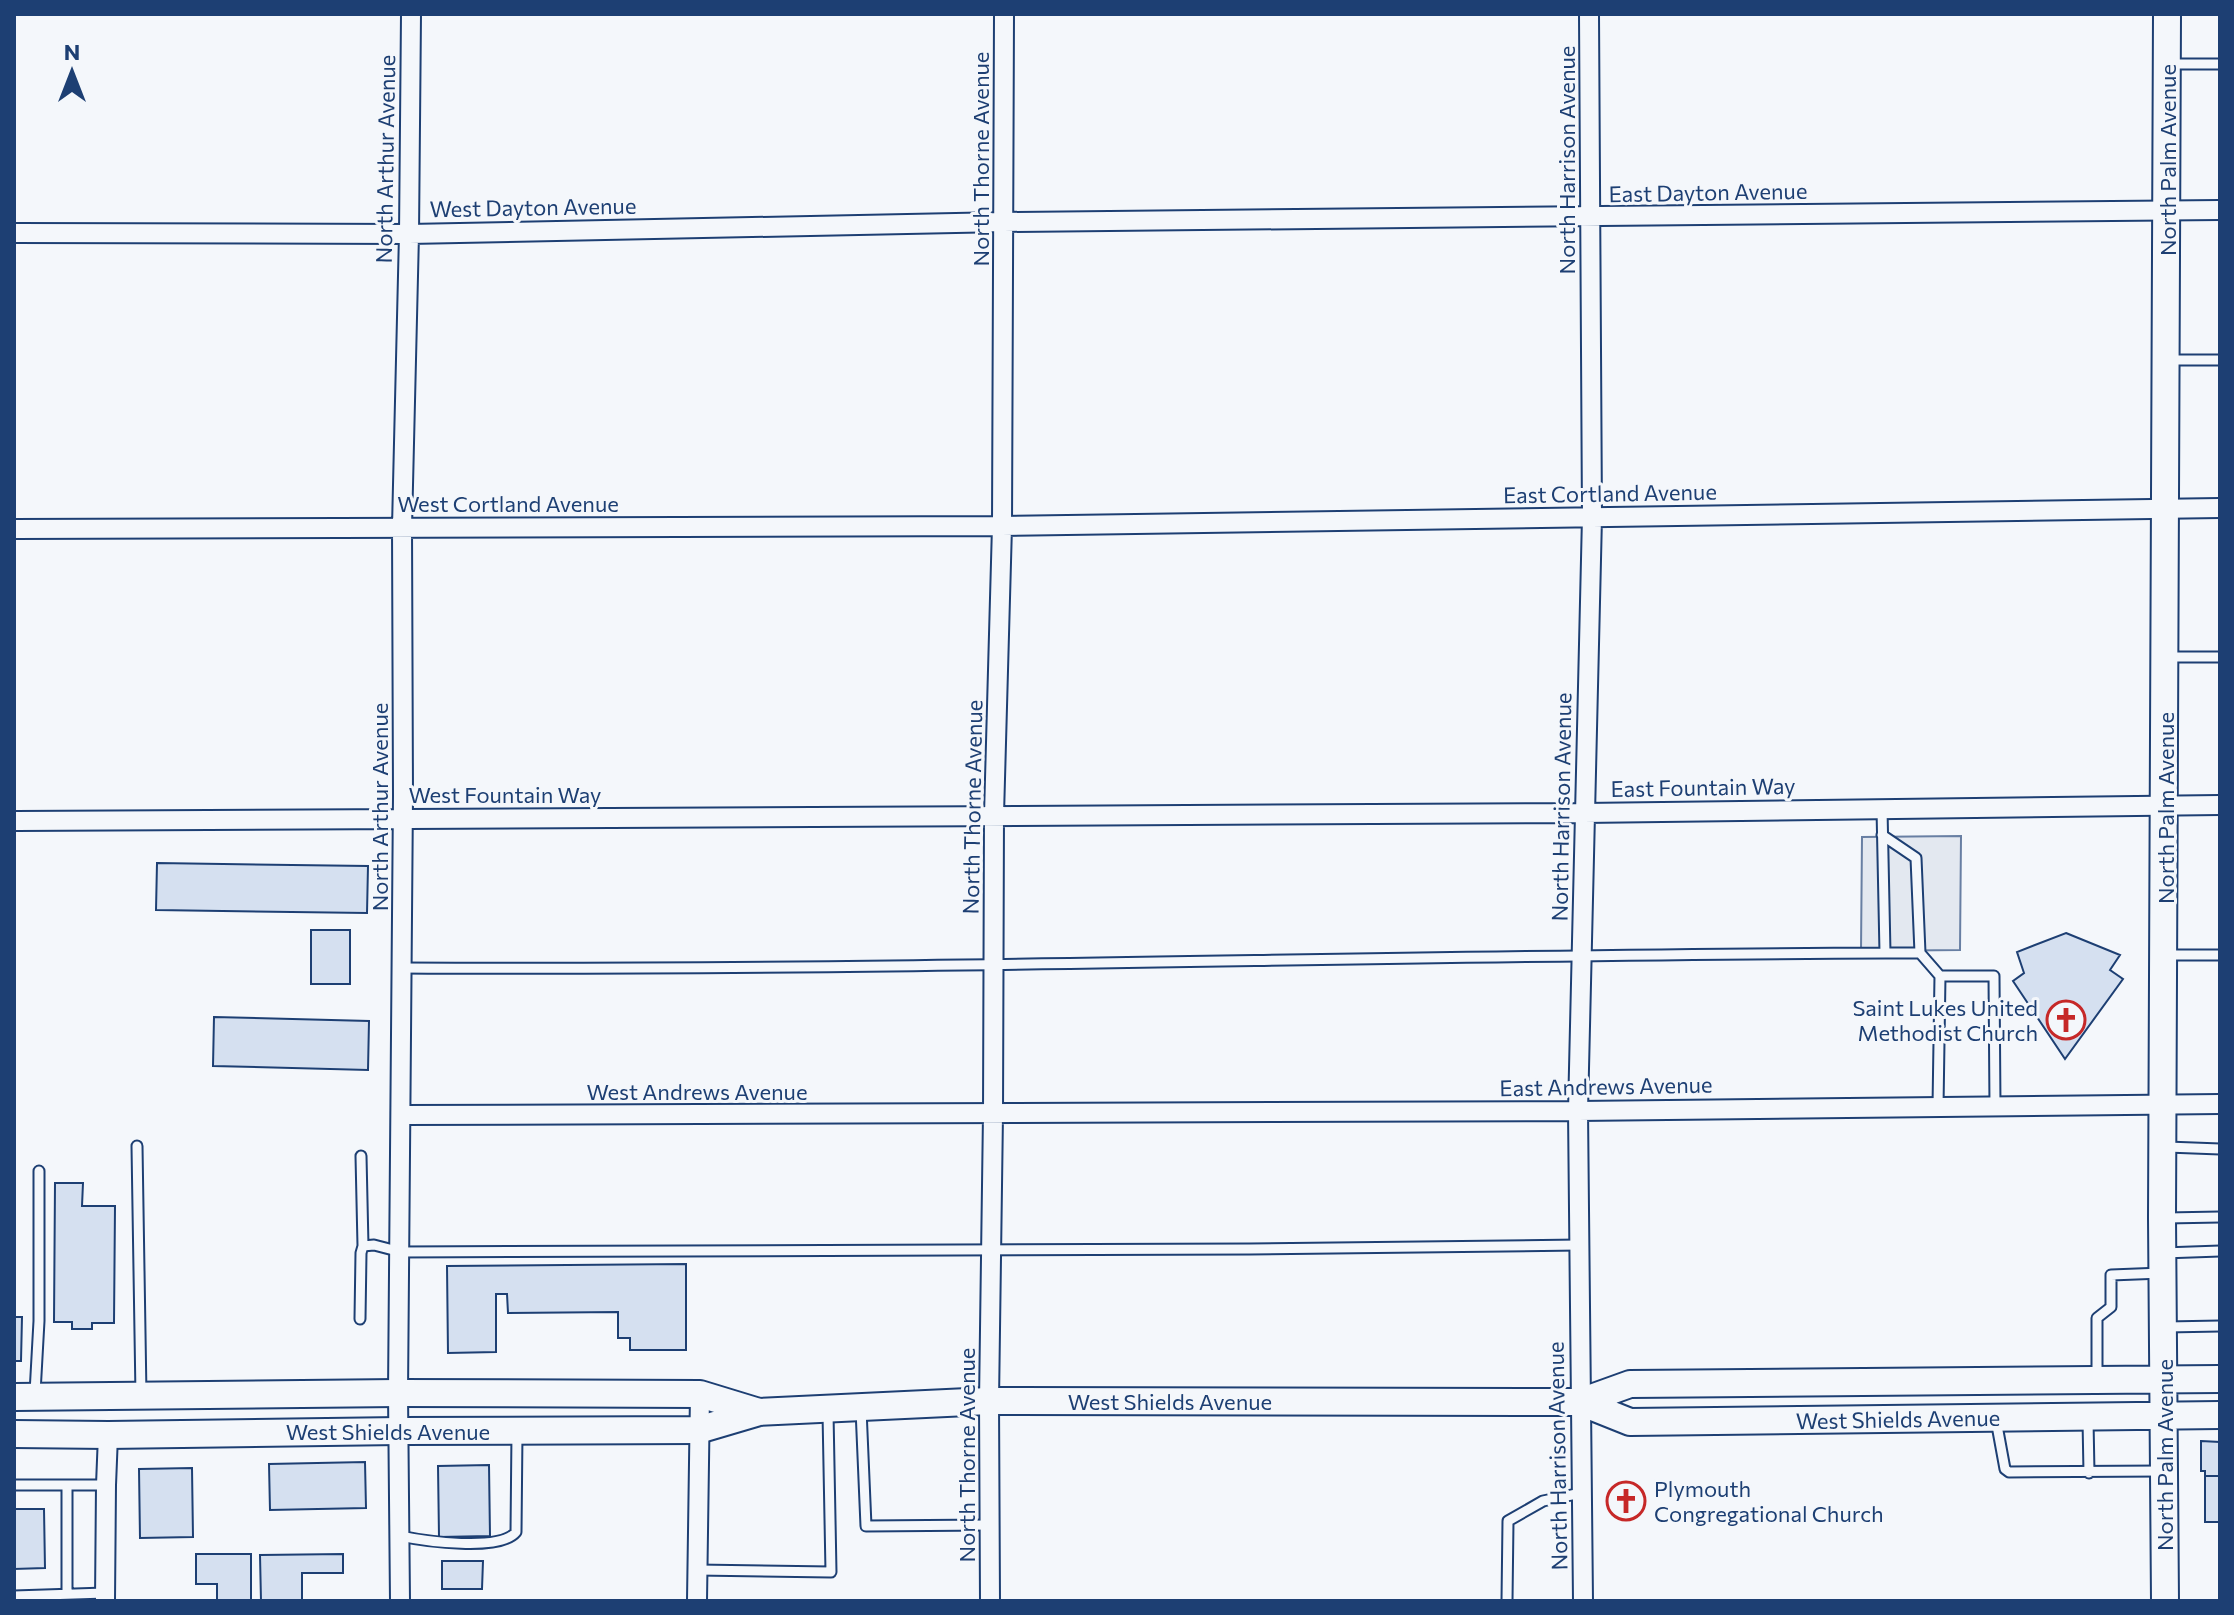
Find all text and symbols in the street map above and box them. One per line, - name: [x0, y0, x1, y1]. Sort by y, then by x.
- north arrow: [32, 32, 112, 112]
- text: N: [64, 38, 80, 65]
- street label: North Harrison Avenue: [1553, 46, 1580, 274]
- street label: North Thorne Avenue: [967, 52, 994, 266]
- street label: North Arthur Avenue: [370, 54, 400, 264]
- street label: North Palm Avenue: [2154, 64, 2181, 256]
- street label: East Dayton Avenue: [1608, 177, 1808, 207]
- street label: West Dayton Avenue: [429, 192, 637, 222]
- street label: East Cortland Avenue: [1503, 478, 1717, 508]
- street label: West Cortland Avenue: [397, 490, 619, 517]
- street label: North Harrison Avenue: [1546, 692, 1576, 922]
- street label: North Thorne Avenue: [957, 699, 987, 915]
- street label: North Arthur Avenue: [366, 703, 393, 911]
- street label: North Palm Avenue: [2152, 712, 2179, 904]
- street label: East Fountain Way: [1610, 772, 1796, 802]
- street label: West Fountain Way: [409, 781, 601, 808]
- place label: Saint Lukes United Methodist Church: [1852, 994, 2038, 1046]
- church icon: Saint Lukes United Methodist Church: [2045, 999, 2087, 1041]
- street label: East Andrews Avenue: [1499, 1071, 1713, 1101]
- street label: West Andrews Avenue: [586, 1078, 808, 1105]
- street label: North Harrison Avenue: [1542, 1341, 1572, 1571]
- street label: North Thorne Avenue: [953, 1348, 980, 1562]
- street label: North Palm Avenue: [2151, 1359, 2178, 1551]
- street label: West Shields Avenue: [1068, 1388, 1272, 1415]
- street label: West Shields Avenue: [1796, 1404, 2000, 1434]
- street label: West Shields Avenue: [286, 1418, 490, 1445]
- place label: Plymouth Congregational Church: [1654, 1475, 1884, 1527]
- church icon: Plymouth Congregational Church: [1605, 1480, 1647, 1522]

